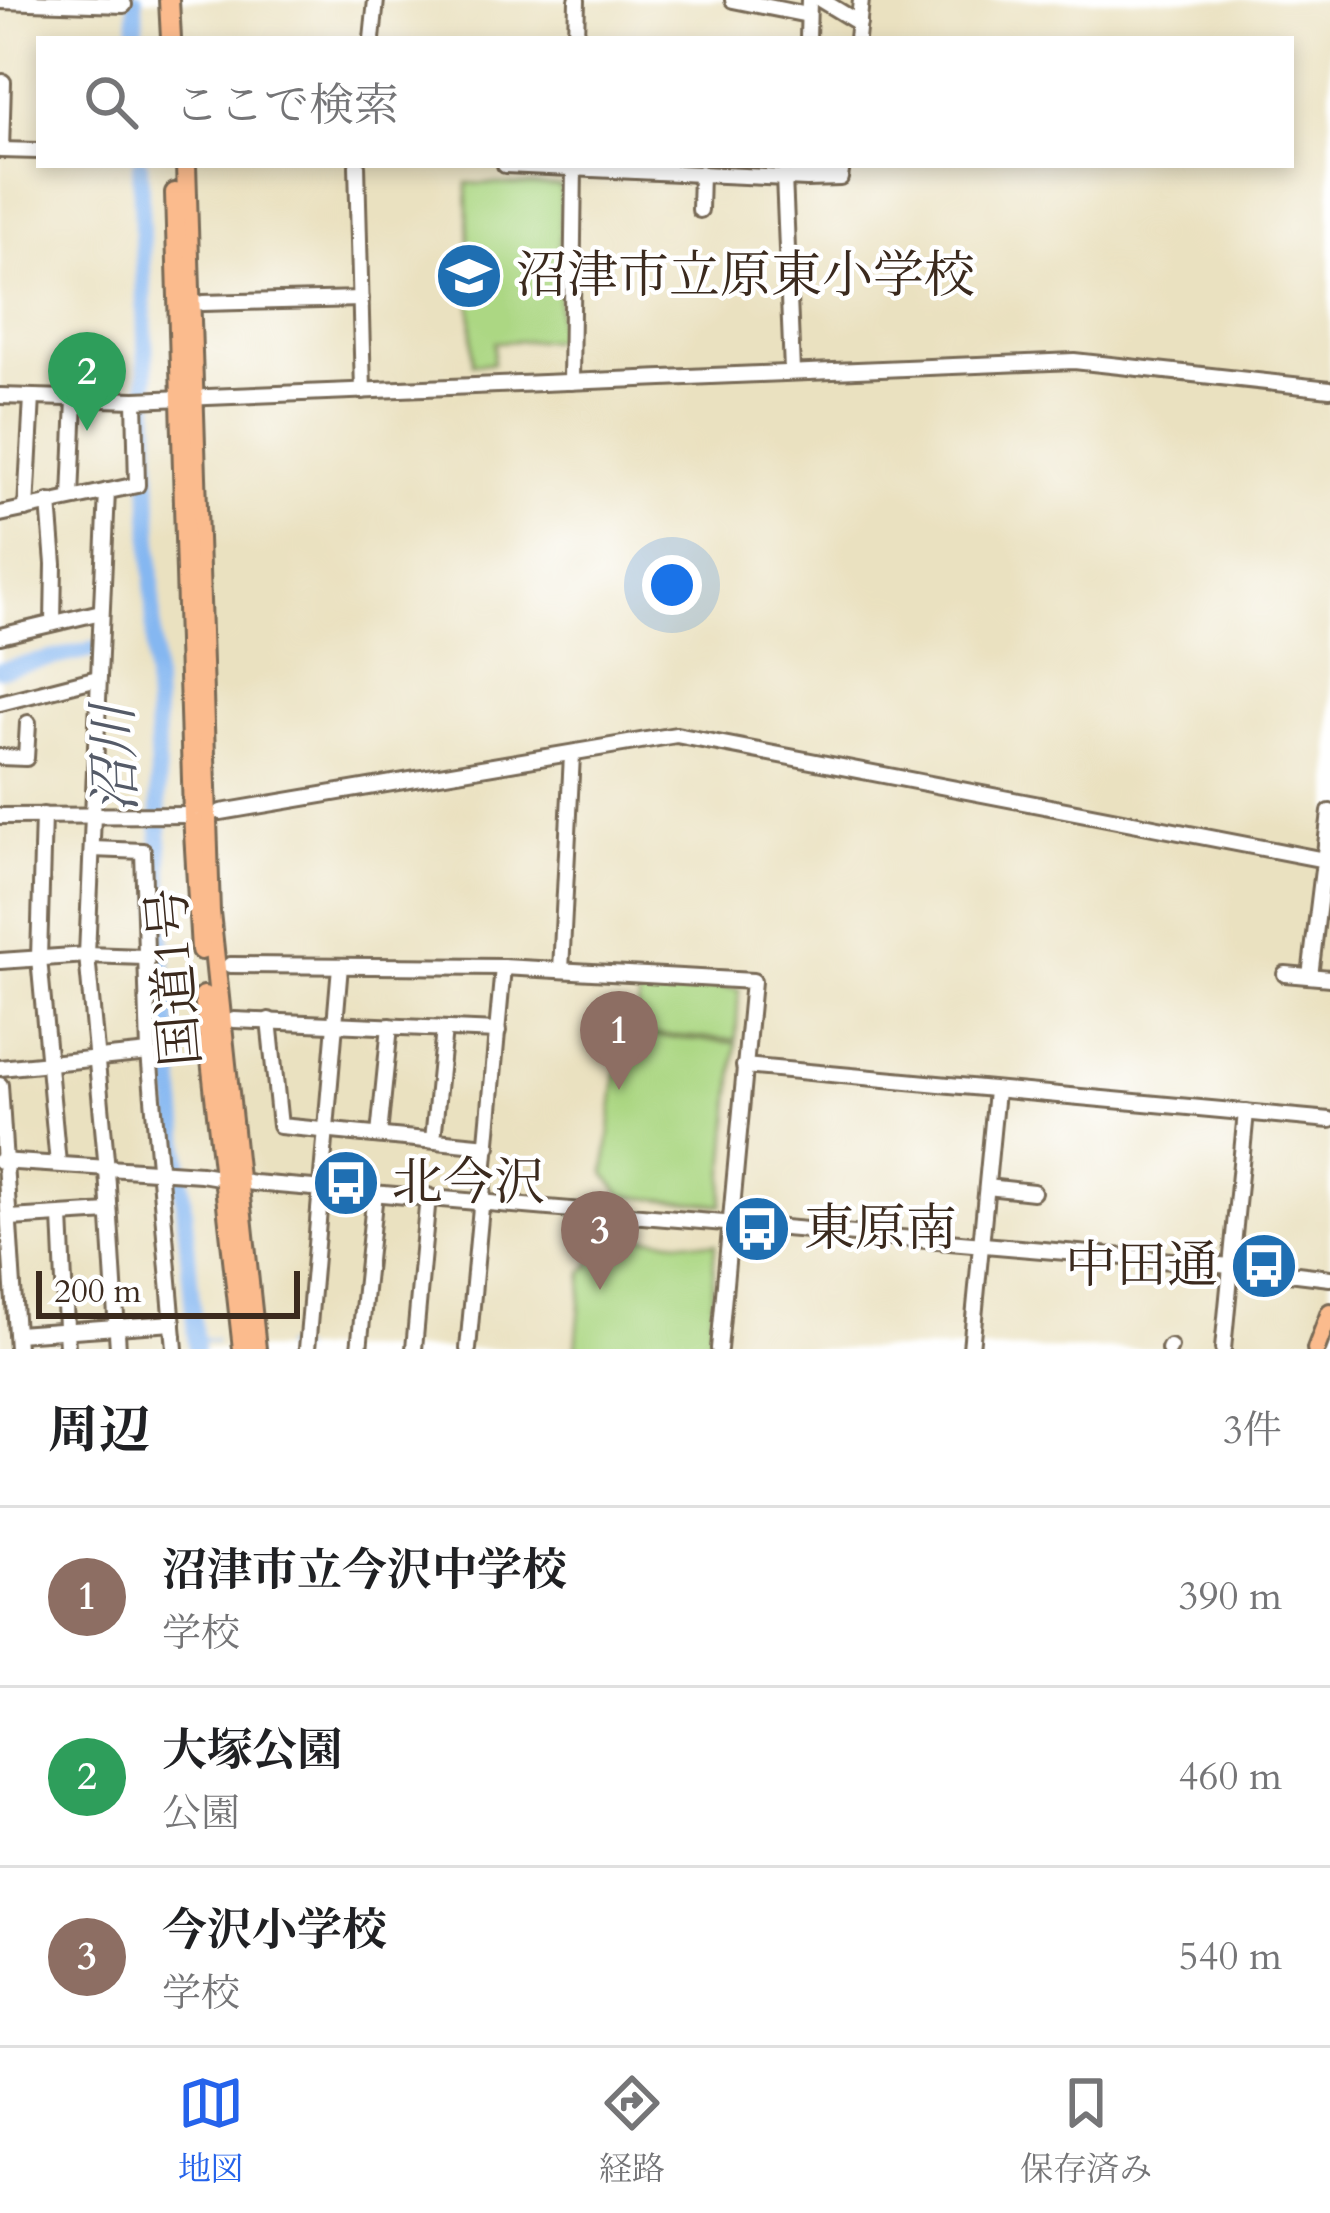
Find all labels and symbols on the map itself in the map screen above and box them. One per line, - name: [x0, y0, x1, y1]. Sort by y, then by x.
- school or university icon: 沼津市立原東小学校: [434, 241, 504, 311]
- place label: 沼津市立原東小学校: [516, 241, 975, 311]
- pin: 2: [48, 332, 126, 431]
- your location: [642, 555, 702, 615]
- water label: 沼川: [77, 699, 154, 814]
- street label: 国道1号: [132, 885, 218, 1069]
- pin: 1: [580, 991, 658, 1090]
- bus stop icon: 北今沢: [311, 1148, 381, 1218]
- place label: 北今沢: [392, 1148, 545, 1218]
- pin: 3: [561, 1191, 639, 1290]
- bus stop icon: 東原南: [722, 1194, 792, 1264]
- place label: 東原南: [804, 1194, 957, 1264]
- place label: 中田通: [1065, 1231, 1218, 1301]
- bus stop icon: 中田通: [1229, 1231, 1299, 1301]
- scale bar: [36, 1265, 300, 1318]

